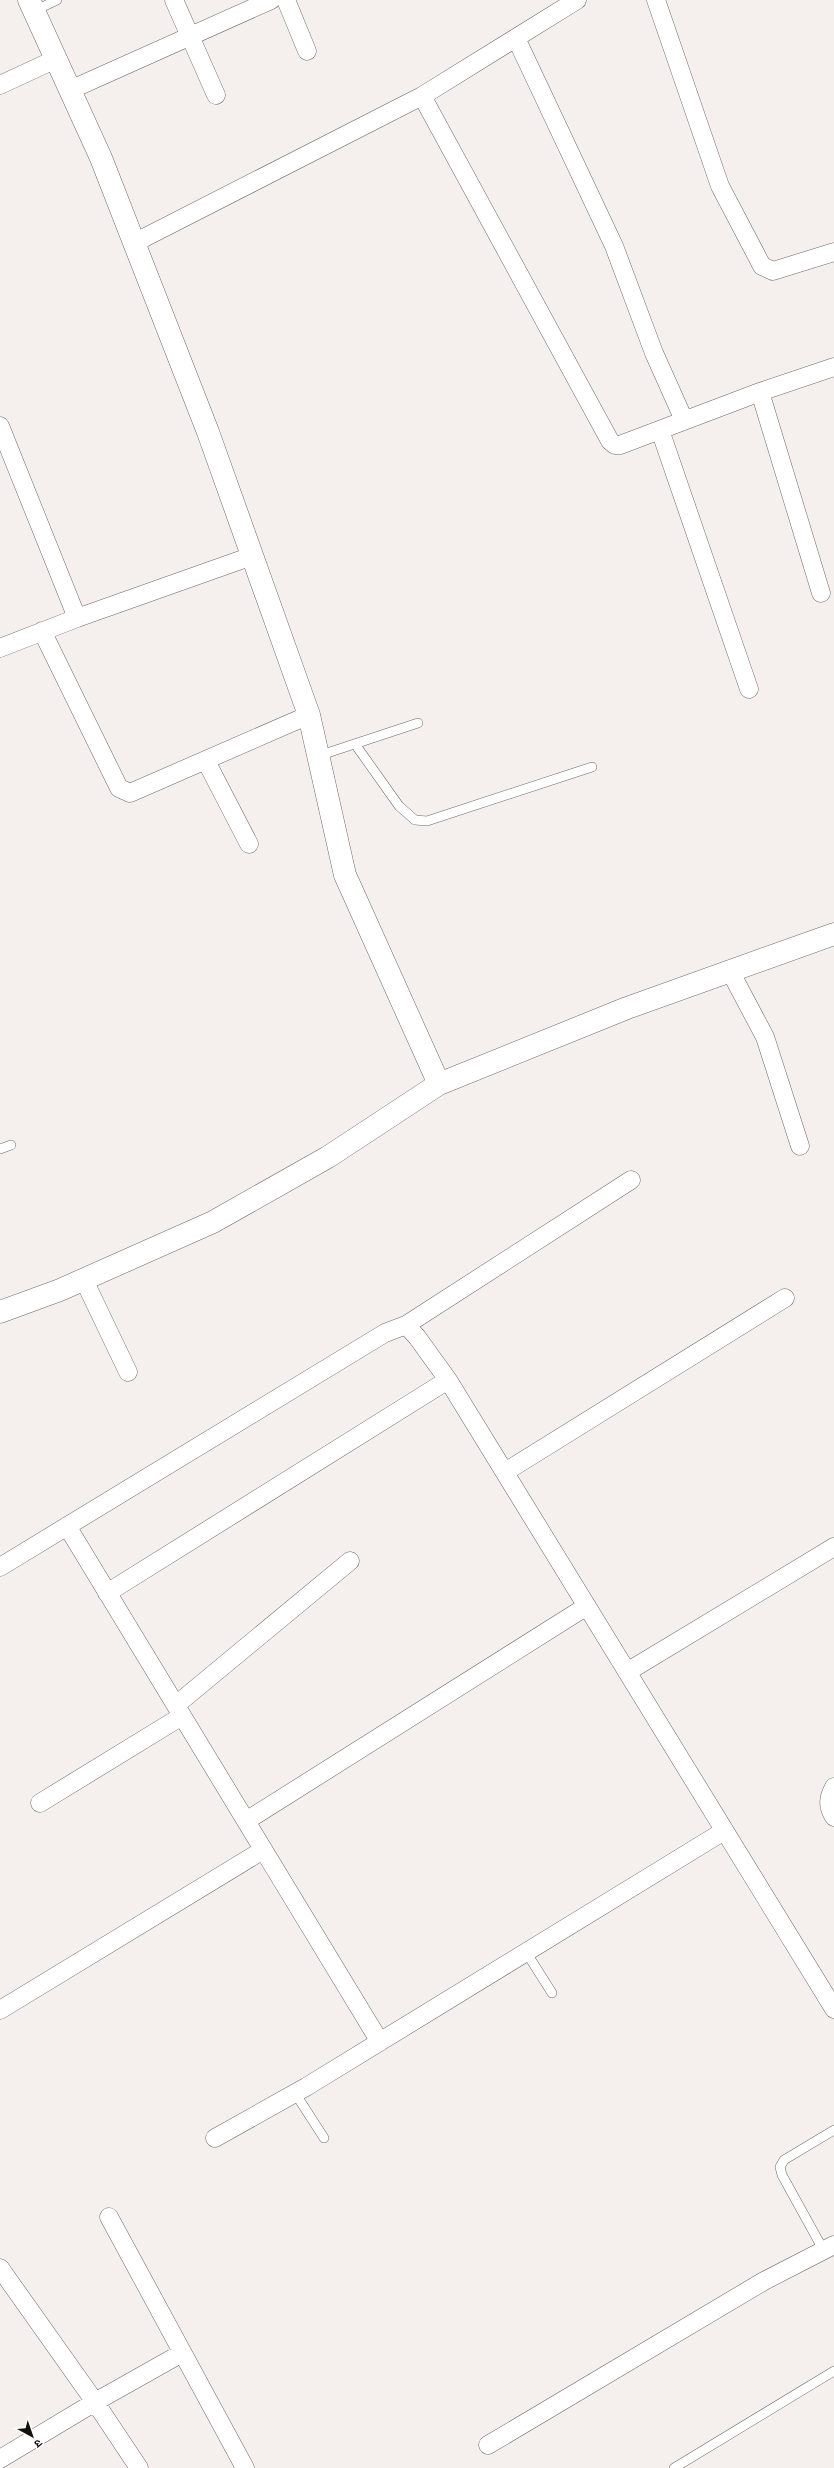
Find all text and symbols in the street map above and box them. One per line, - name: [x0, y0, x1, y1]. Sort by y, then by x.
- north arrow: [12, 2416, 52, 2456]
- text: उ: [32, 2437, 45, 2451]

